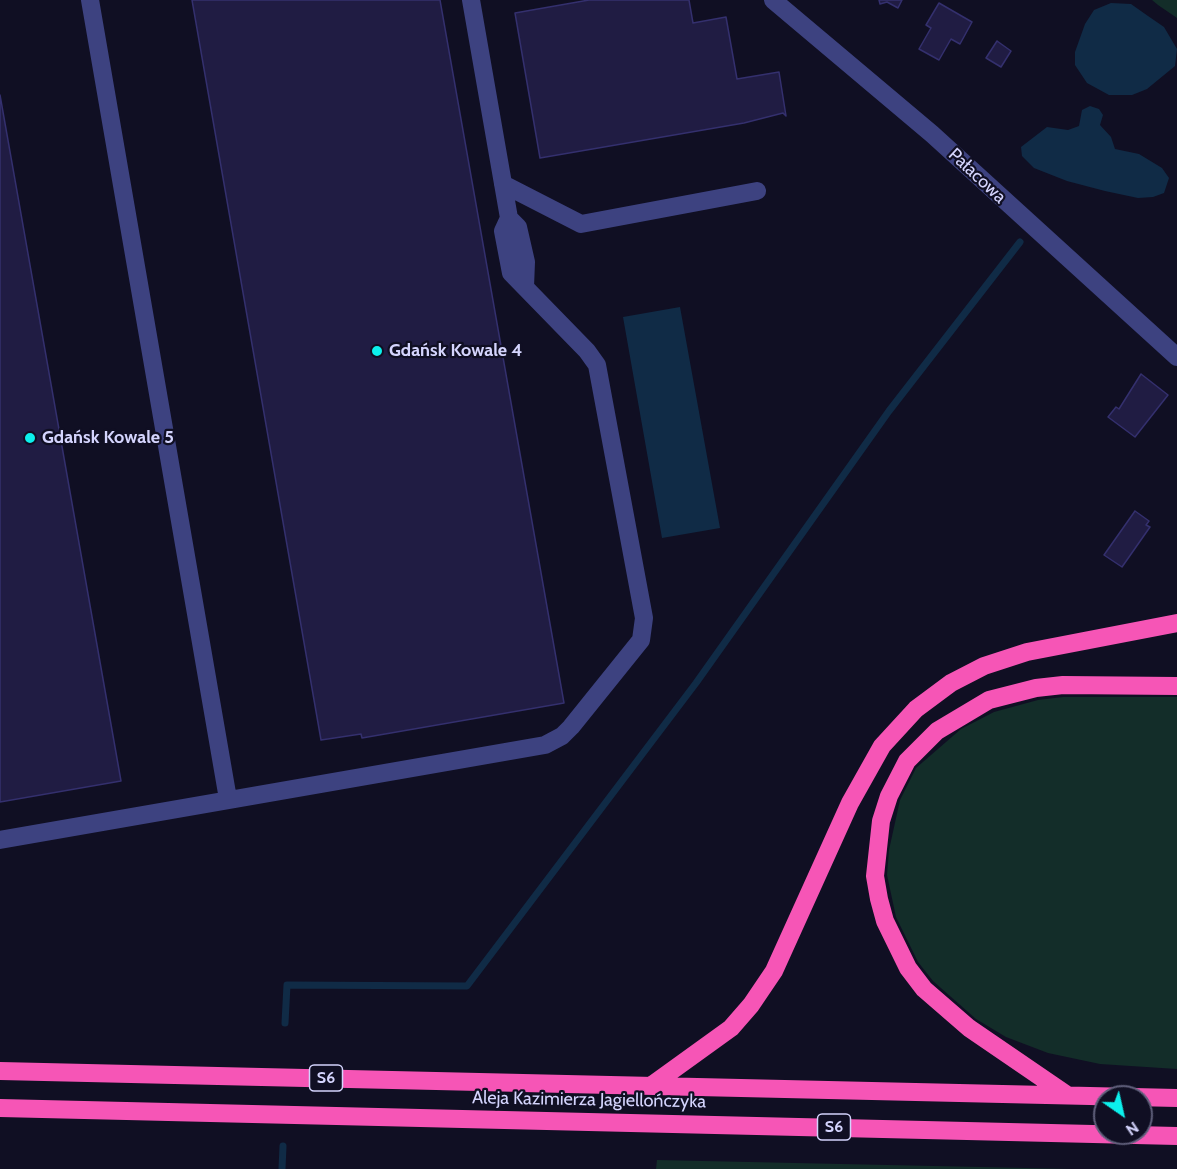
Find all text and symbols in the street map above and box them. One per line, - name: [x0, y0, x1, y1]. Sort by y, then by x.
- street label: Pałacowa: [944, 144, 1010, 208]
- place label: Gdańsk Kowale 4: [389, 340, 522, 362]
- marker: Gdańsk Kowale 4: [370, 344, 384, 358]
- place label: Gdańsk Kowale 5: [42, 427, 174, 449]
- marker: Gdańsk Kowale 5: [23, 431, 37, 445]
- road number: S6: [310, 1065, 342, 1091]
- north arrow: [1093, 1085, 1153, 1145]
- street label: Aleja Kazimierza Jagiellończyka: [472, 1087, 706, 1113]
- road number: S6: [818, 1114, 850, 1140]
- text: N: [1122, 1118, 1142, 1140]

